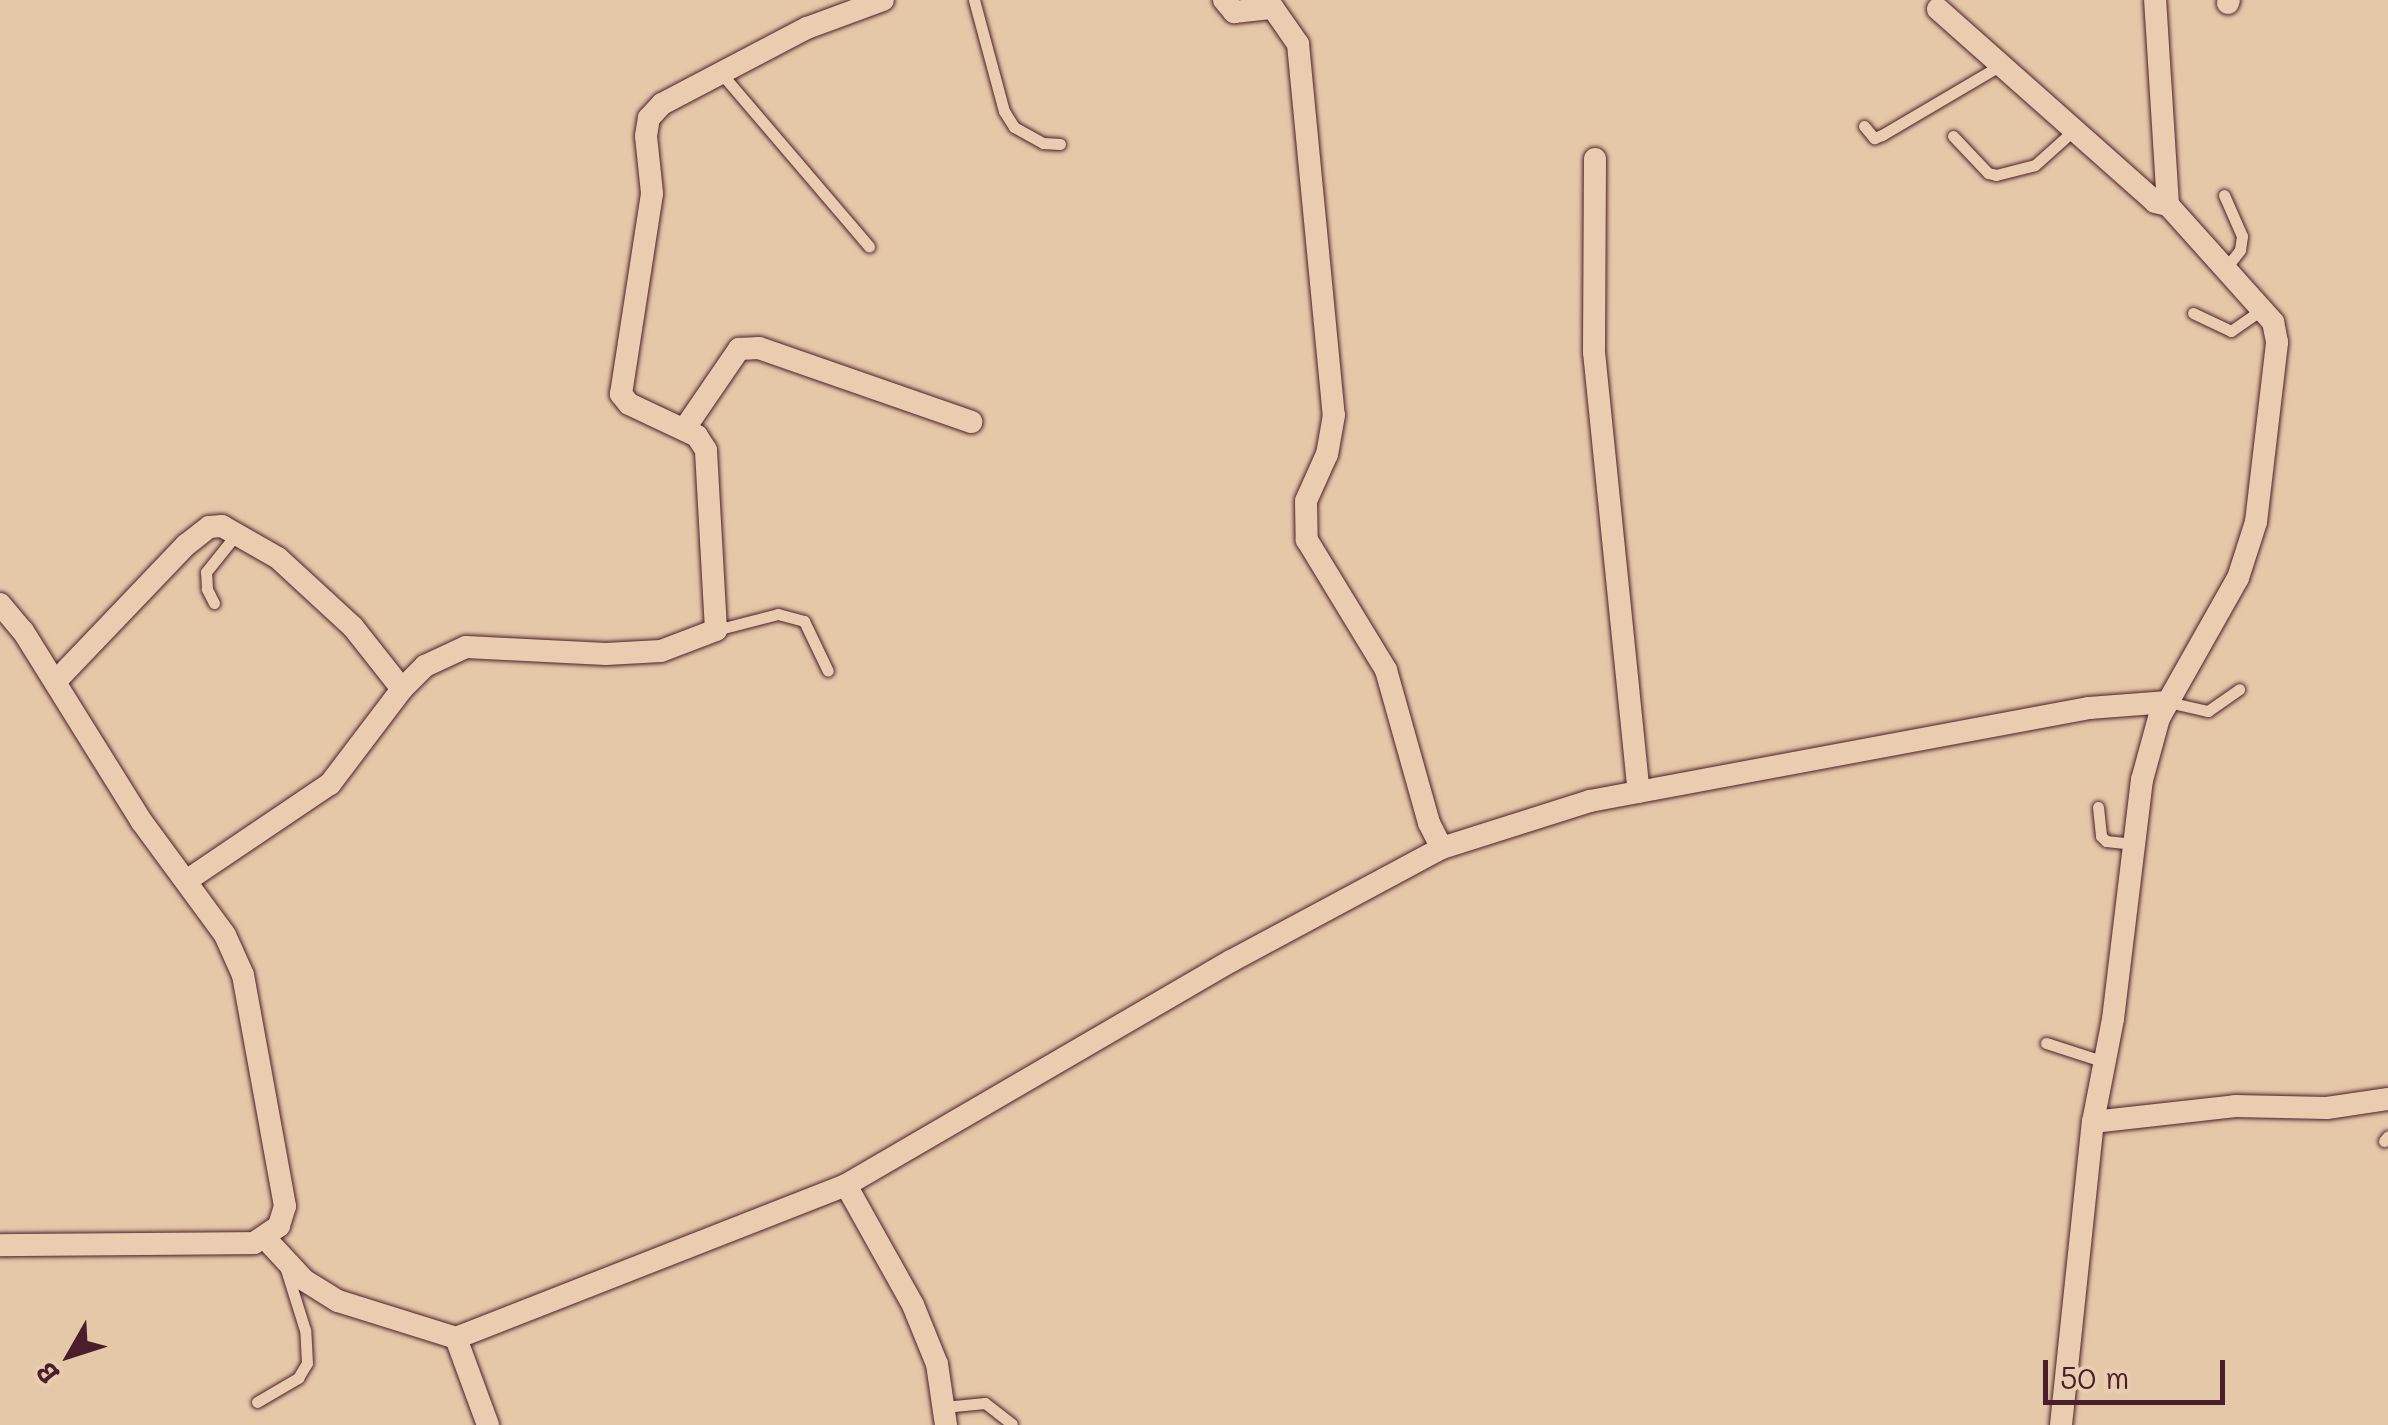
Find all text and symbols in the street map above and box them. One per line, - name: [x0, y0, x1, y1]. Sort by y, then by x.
- north arrow: [20, 1305, 120, 1405]
- scale bar: [2048, 1340, 2230, 1402]
- text: B: [27, 1355, 67, 1393]
- text: 50 m: [2060, 1357, 2130, 1397]

